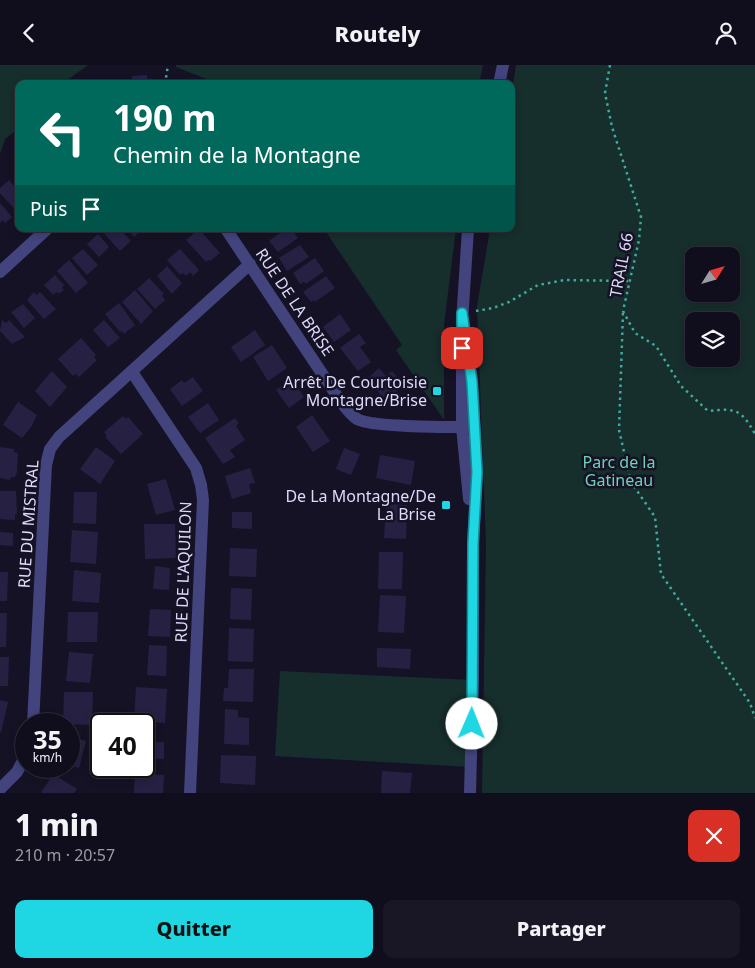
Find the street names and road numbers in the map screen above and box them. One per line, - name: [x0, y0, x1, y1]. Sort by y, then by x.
- street label: TRAIL 66: [604, 231, 638, 299]
- street label: RUE DE LA BRISE: [251, 244, 339, 360]
- street label: RUE DU MISTRAL: [13, 459, 43, 589]
- street label: RUE DE L'AQUILON: [170, 501, 196, 643]

